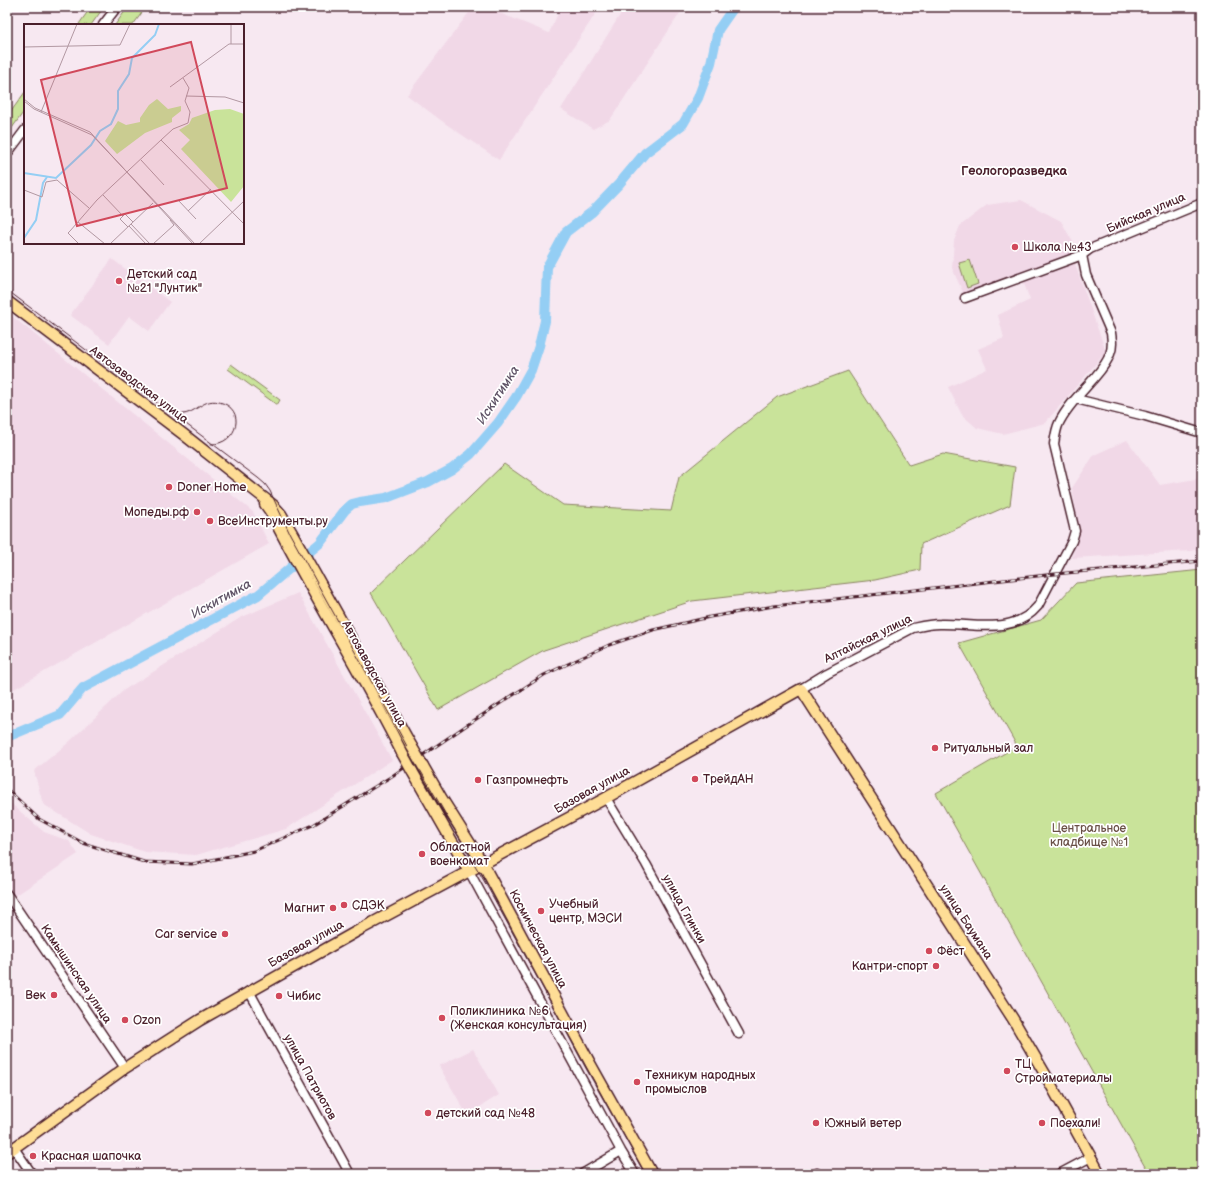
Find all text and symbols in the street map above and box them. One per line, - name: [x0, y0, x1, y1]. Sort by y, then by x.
- inset map: [24, 24, 244, 244]
- district label: Геологоразведка: [961, 163, 1067, 179]
- street label: Бийская улица: [1104, 190, 1188, 236]
- place label: Школа №43: [1023, 240, 1092, 255]
- marker: Школа №43: [1010, 242, 1020, 252]
- place label: Детский сад №21 "Лунтик": [127, 267, 202, 296]
- marker: Детский сад №21 "Лунтик": [114, 276, 124, 286]
- street label: Автозаводская улица: [86, 342, 191, 427]
- water label: Искитимка: [473, 362, 523, 427]
- place label: Doner Home: [177, 480, 246, 495]
- marker: Doner Home: [164, 482, 174, 492]
- place label: Мопеды.рф: [124, 505, 189, 520]
- marker: Мопеды.рф: [192, 507, 202, 517]
- place label: ВсеИнструменты.ру: [218, 514, 328, 529]
- marker: ВсеИнструменты.ру: [205, 516, 215, 526]
- water label: Искитимка: [188, 576, 254, 622]
- street label: Алтайская улица: [821, 611, 914, 667]
- street label: Автозаводская улица: [338, 617, 410, 730]
- place label: Ритуальный зал: [943, 741, 1034, 756]
- marker: Ритуальный зал: [930, 743, 940, 753]
- street label: Базовая улица: [552, 763, 632, 817]
- place label: ТрейдАН: [703, 772, 754, 787]
- place label: Газпромнефть: [486, 773, 568, 788]
- marker: ТрейдАН: [690, 774, 700, 784]
- marker: Газпромнефть: [473, 775, 483, 785]
- park label: Центральное кладбище №1: [1050, 821, 1128, 850]
- place label: Областной военкомат: [430, 840, 491, 869]
- marker: Областной военкомат: [417, 849, 427, 859]
- street label: улица Глинки: [659, 872, 709, 946]
- street label: улица Баумана: [936, 882, 996, 962]
- street label: Космическая улица: [506, 887, 570, 991]
- place label: Учебный центр, МЭСИ: [549, 897, 623, 926]
- place label: СДЭК: [352, 898, 385, 913]
- marker: СДЭК: [339, 900, 349, 910]
- place label: Магнит: [284, 901, 325, 916]
- marker: Магнит: [328, 903, 338, 913]
- marker: Учебный центр, МЭСИ: [536, 906, 546, 916]
- street label: Базовая улица: [266, 917, 346, 971]
- street label: Камышинская улица: [37, 922, 115, 1026]
- place label: Car service: [155, 927, 217, 942]
- marker: Car service: [220, 929, 230, 939]
- place label: Фёст: [937, 944, 965, 959]
- marker: Фёст: [924, 946, 934, 956]
- place label: Кантри-спорт: [852, 959, 928, 974]
- marker: Кантри-спорт: [931, 961, 941, 971]
- place label: Век: [25, 988, 47, 1003]
- place label: Чибис: [287, 989, 321, 1004]
- marker: Век: [49, 990, 59, 1000]
- marker: Чибис: [274, 991, 284, 1001]
- place label: Поликлиника №6 (Женская консультация): [450, 1004, 587, 1033]
- place label: Ozon: [133, 1013, 161, 1028]
- marker: Поликлиника №6 (Женская консультация): [437, 1013, 447, 1023]
- marker: Ozon: [120, 1015, 130, 1025]
- street label: улица Патриотов: [280, 1032, 340, 1123]
- place label: ТЦ Стройматериалы: [1015, 1057, 1112, 1086]
- marker: ТЦ Стройматериалы: [1002, 1066, 1012, 1076]
- place label: Техникум народных промыслов: [645, 1068, 756, 1097]
- marker: Техникум народных промыслов: [632, 1077, 642, 1087]
- place label: детский сад №48: [436, 1106, 535, 1121]
- marker: детский сад №48: [423, 1108, 433, 1118]
- place label: Южный ветер: [824, 1116, 902, 1131]
- place label: Поехали!: [1050, 1116, 1100, 1131]
- marker: Южный ветер: [811, 1118, 821, 1128]
- marker: Поехали!: [1037, 1118, 1047, 1128]
- place label: Красная шапочка: [41, 1149, 141, 1164]
- marker: Красная шапочка: [28, 1151, 38, 1161]

